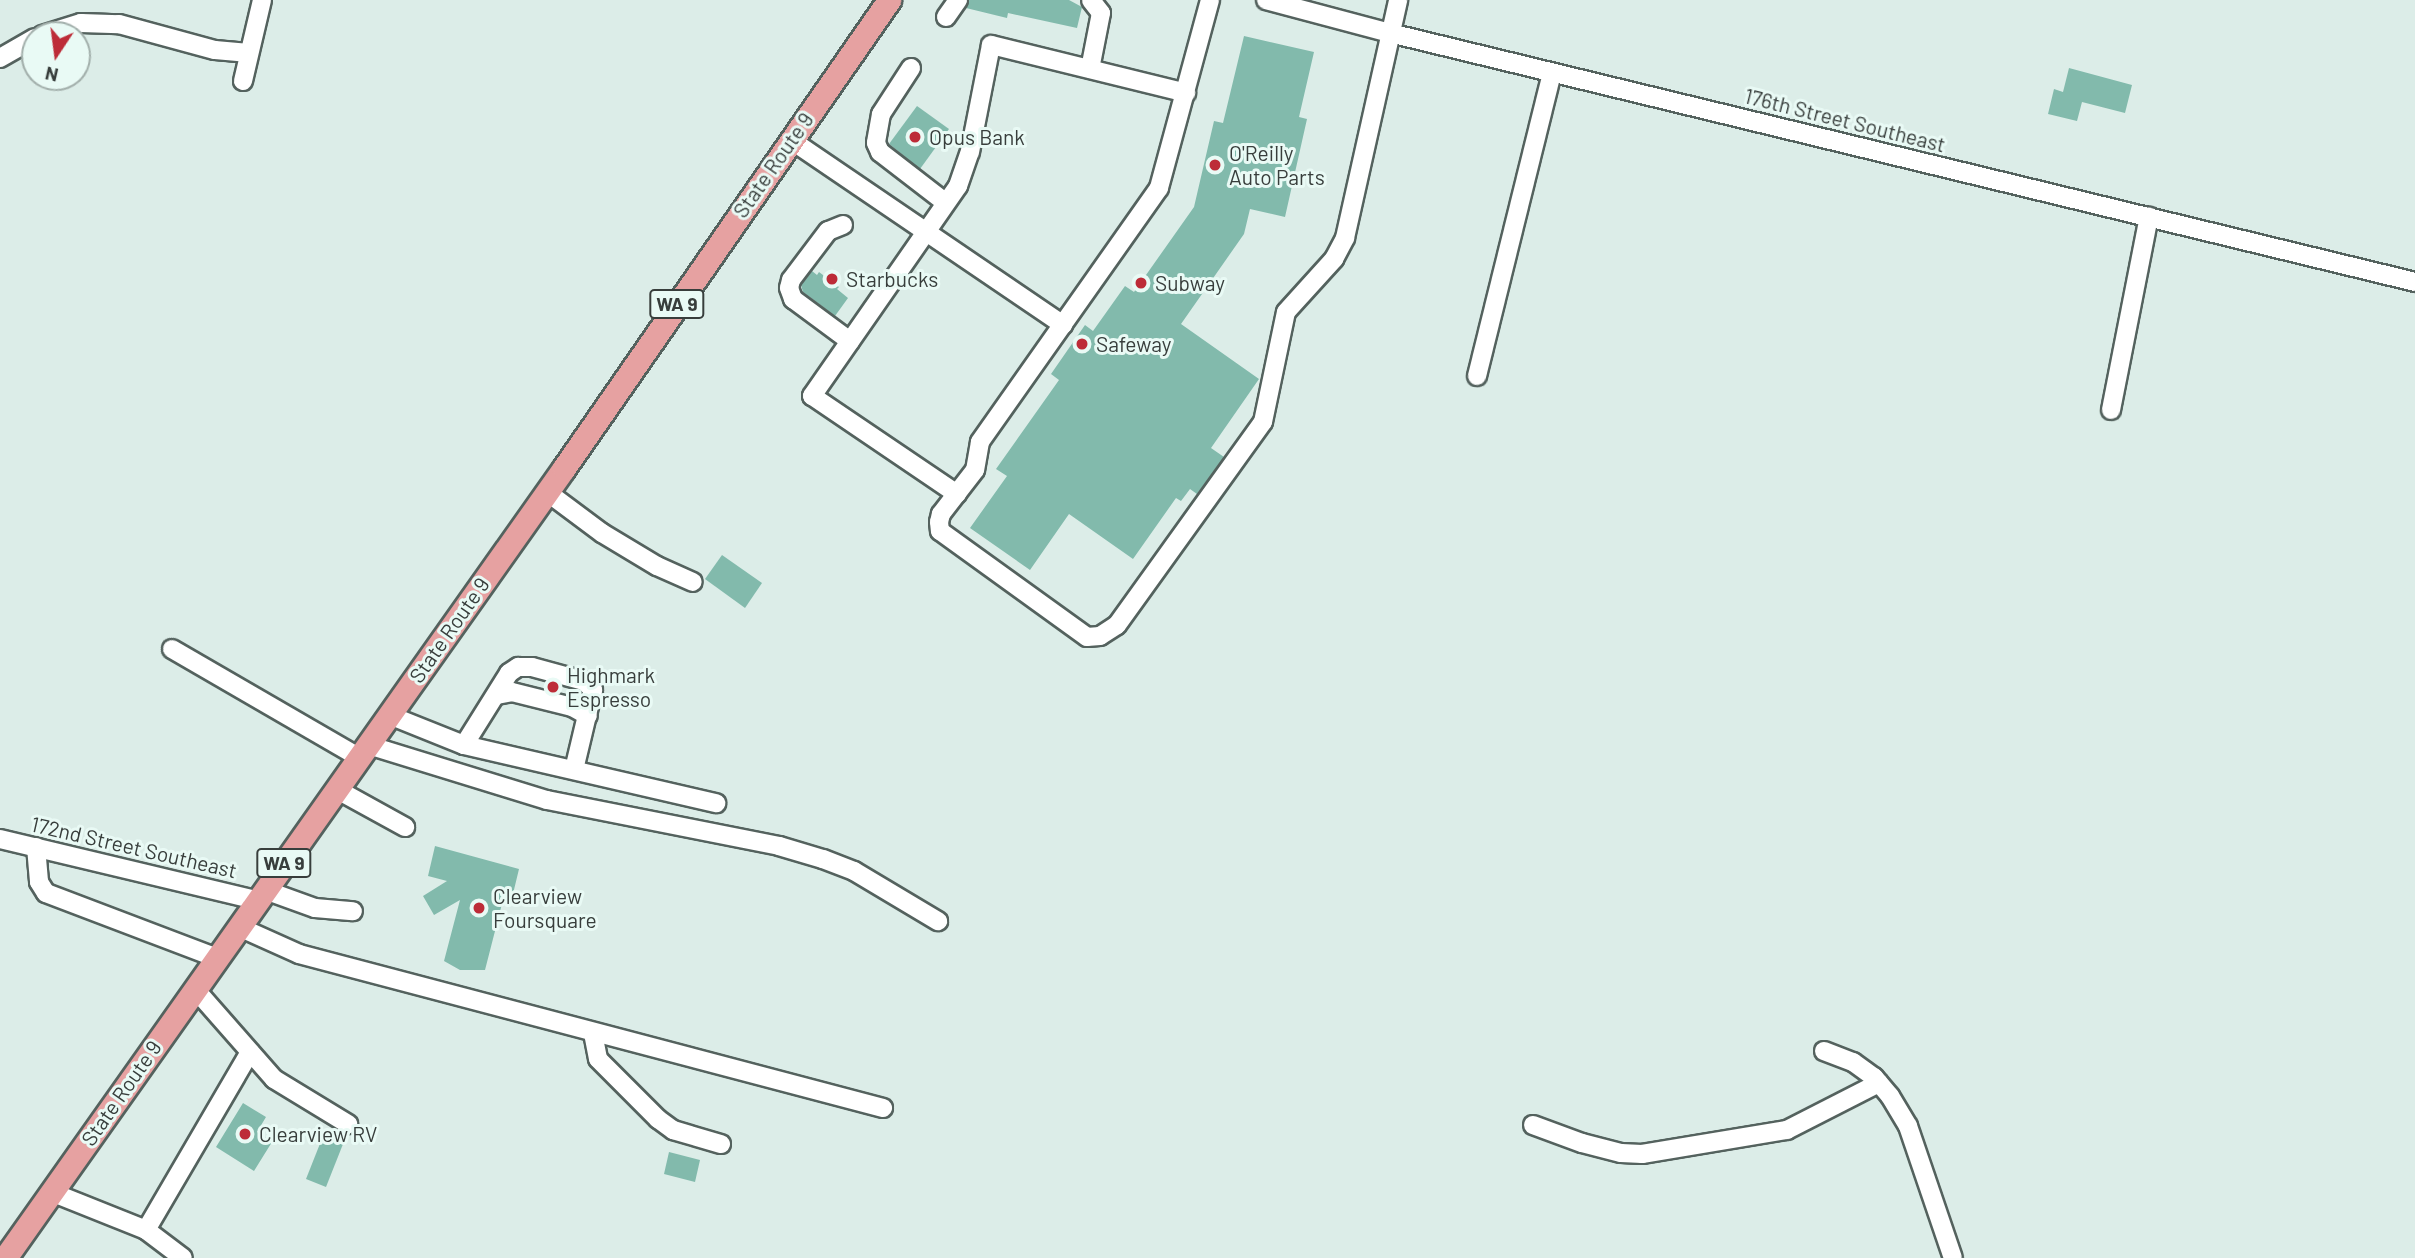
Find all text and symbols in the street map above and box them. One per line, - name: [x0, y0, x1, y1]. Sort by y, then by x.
- north arrow: [21, 21, 91, 91]
- text: N: [43, 62, 60, 88]
- street label: 176th Street Southeast: [1742, 83, 1948, 157]
- street label: State Route 9: [728, 108, 818, 222]
- place label: Opus Bank: [929, 124, 1025, 150]
- marker: Opus Bank: [907, 129, 923, 145]
- place label: O'Reilly Auto Parts: [1229, 140, 1325, 190]
- marker: O'Reilly Auto Parts: [1207, 157, 1223, 173]
- place label: Starbucks: [846, 266, 938, 292]
- place label: Subway: [1155, 270, 1225, 296]
- marker: Starbucks: [824, 271, 840, 287]
- marker: Subway: [1133, 275, 1149, 291]
- road number: WA 9: [649, 288, 705, 320]
- place label: Safeway: [1096, 331, 1171, 357]
- marker: Safeway: [1074, 336, 1090, 352]
- street label: State Route 9: [404, 573, 494, 687]
- place label: Highmark Espresso: [567, 662, 655, 712]
- marker: Highmark Espresso: [545, 679, 561, 695]
- street label: 172nd Street Southeast: [29, 811, 239, 883]
- road number: WA 9: [256, 848, 312, 878]
- place label: Clearview Foursquare: [493, 883, 597, 933]
- marker: Clearview Foursquare: [471, 900, 487, 916]
- street label: State Route 9: [76, 1036, 166, 1150]
- place label: Clearview RV: [259, 1121, 377, 1147]
- marker: Clearview RV: [237, 1126, 253, 1142]

